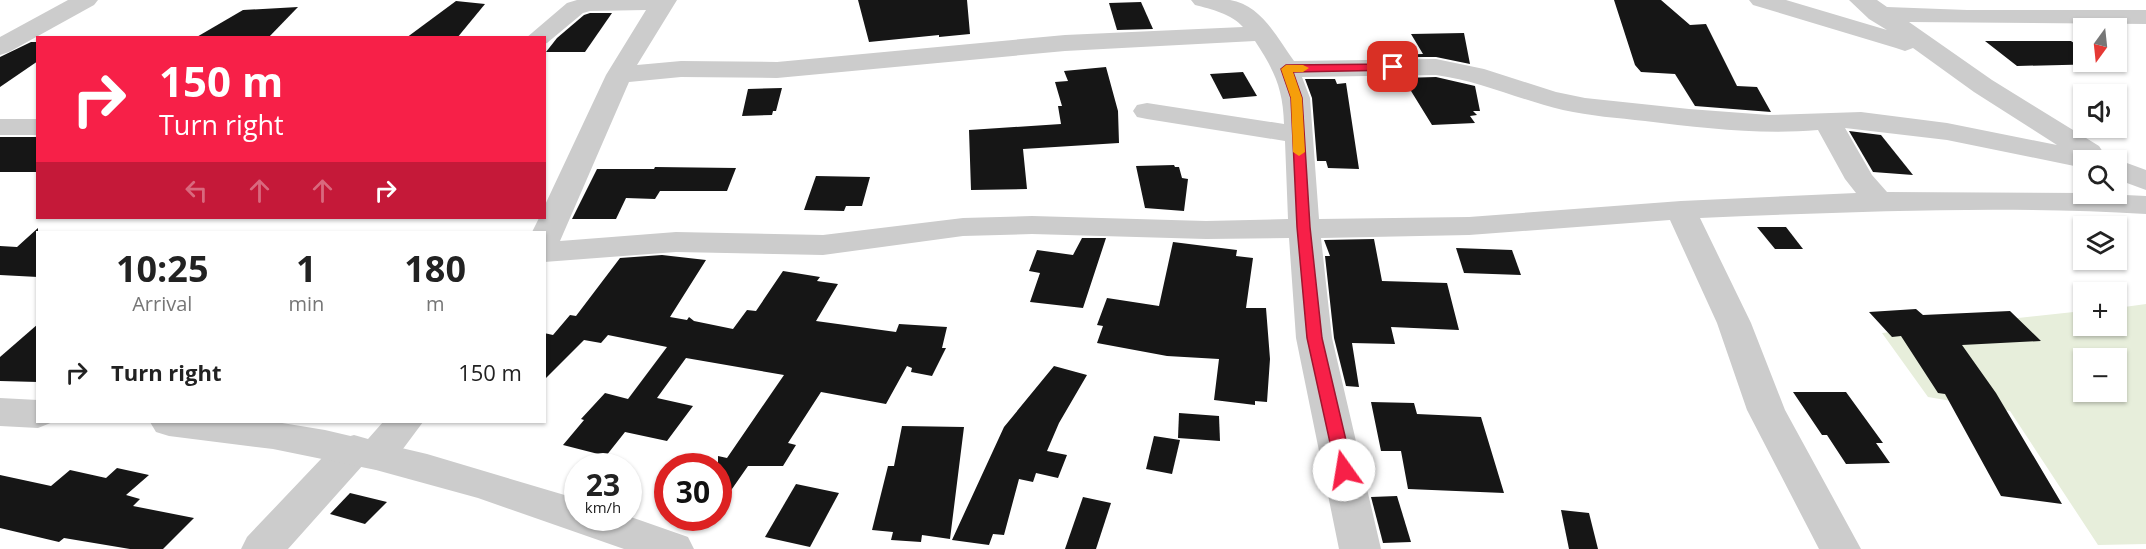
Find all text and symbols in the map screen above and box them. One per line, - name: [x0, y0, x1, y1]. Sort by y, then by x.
- north arrow: [2073, 18, 2127, 72]
- map controls: [2073, 18, 2127, 402]
- pin: [1367, 41, 1418, 92]
- icon: arrive: [1376, 50, 1409, 83]
- text: 150 m: [159, 52, 283, 109]
- icon: right: [60, 60, 138, 138]
- button: sound: [2073, 84, 2127, 138]
- text: Turn right: [159, 106, 284, 143]
- button: search: [2073, 150, 2127, 204]
- icon: left: [180, 174, 213, 207]
- icon: ahead: [243, 174, 276, 207]
- icon: ahead: [306, 174, 339, 207]
- icon: right: [369, 174, 402, 207]
- button: layers: [2073, 216, 2127, 270]
- text: 10:25: [116, 244, 209, 293]
- text: 1: [296, 244, 317, 293]
- text: 180: [404, 244, 466, 293]
- button: +: [2073, 282, 2127, 336]
- text: Arrival: [132, 290, 192, 317]
- text: min: [288, 290, 324, 317]
- text: m: [426, 290, 444, 317]
- button: −: [2073, 348, 2127, 402]
- icon: right: [60, 356, 93, 389]
- text: Turn right: [111, 357, 222, 387]
- text: 150 m: [458, 357, 522, 387]
- position arrow: [1312, 438, 1376, 502]
- speed limit sign: 30: [654, 453, 732, 531]
- text: 23: [586, 464, 620, 505]
- text: km/h: [585, 497, 621, 517]

